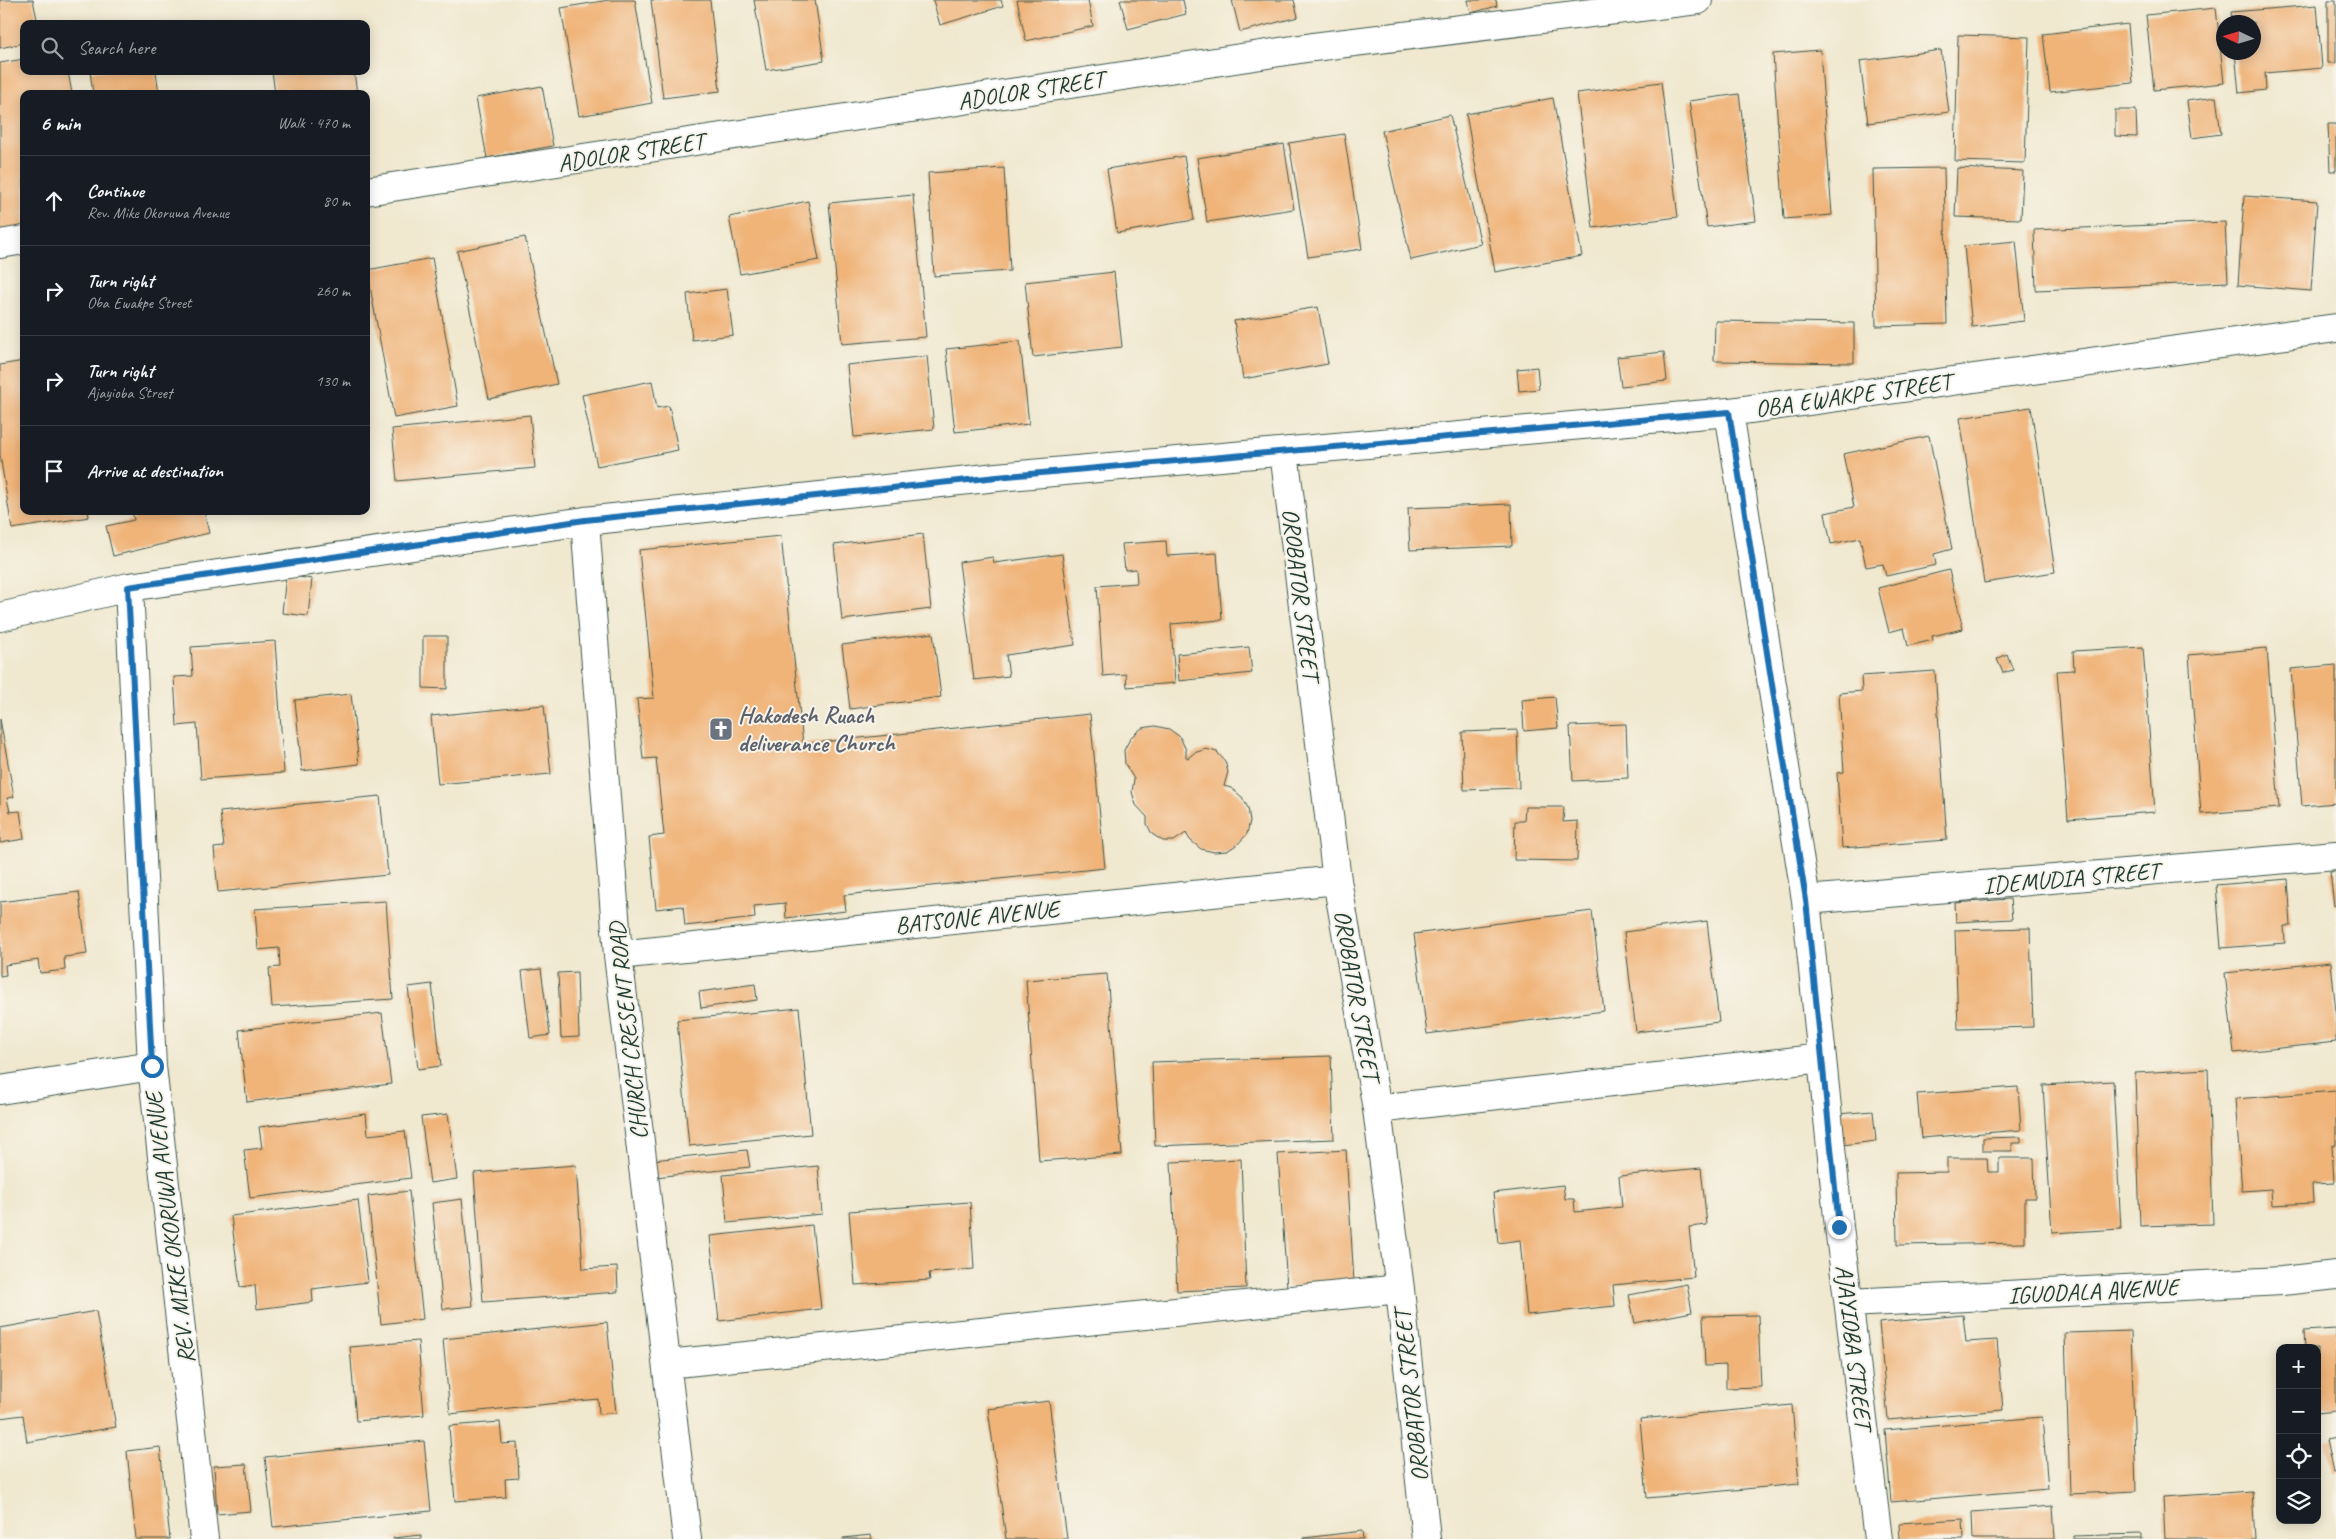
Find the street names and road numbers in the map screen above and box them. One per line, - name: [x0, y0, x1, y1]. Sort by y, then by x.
- street label: ADOLOR STREET: [956, 63, 1111, 116]
- street label: ADOLOR STREET: [556, 125, 711, 178]
- street label: OBA EWAKPE STREET: [1753, 366, 1959, 424]
- street label: OROBATOR STREET: [1276, 507, 1327, 687]
- street label: IDEMUDIA STREET: [1982, 855, 2165, 901]
- street label: BATSONE AVENUE: [894, 893, 1064, 941]
- street label: OROBATOR STREET: [1327, 908, 1388, 1088]
- street label: CHURCH CRESENT ROAD: [601, 919, 654, 1141]
- street label: REV. MIKE OKORUWA AVENUE: [138, 1087, 202, 1365]
- street label: AJAYIOBA STREET: [1829, 1263, 1880, 1436]
- street label: IGUODALA AVENUE: [2007, 1271, 2182, 1310]
- street label: OROBATOR STREET: [1386, 1303, 1435, 1483]

